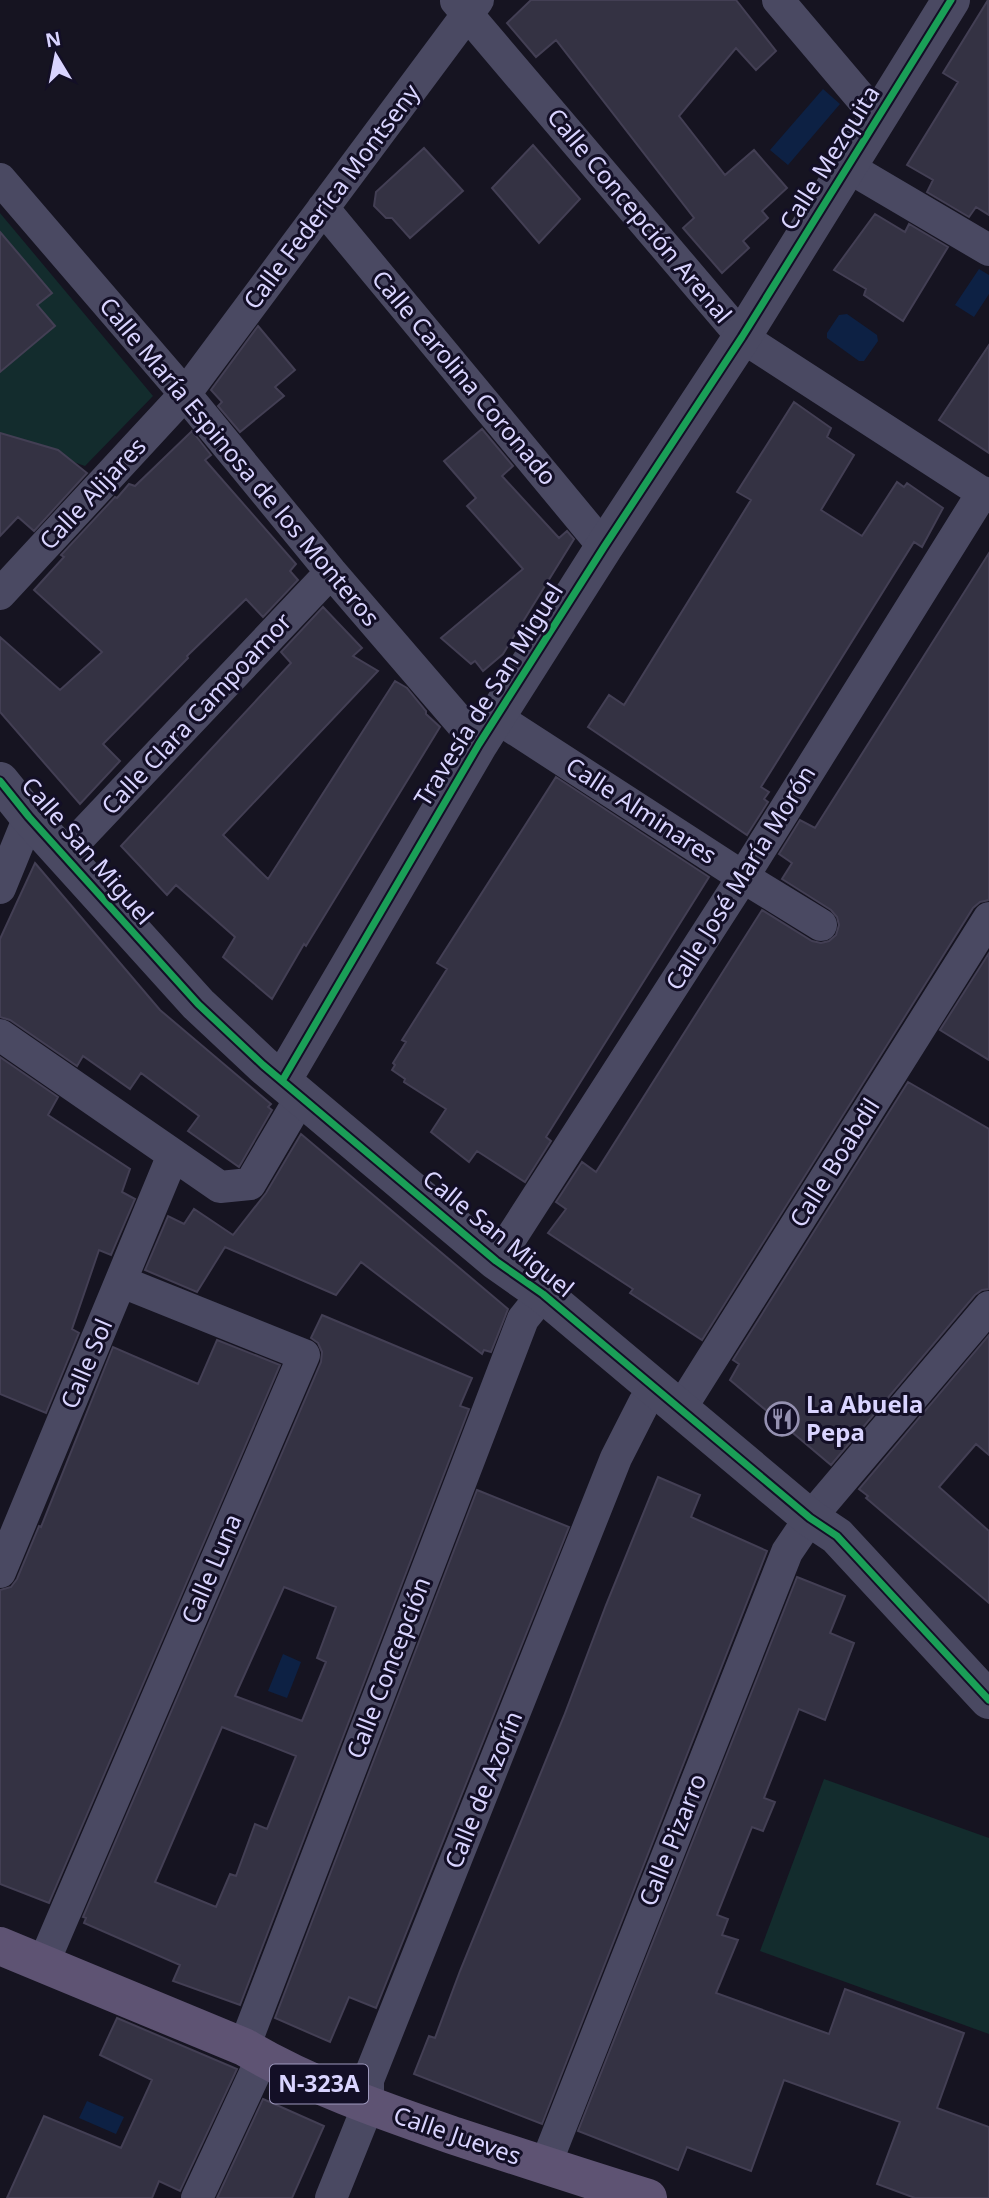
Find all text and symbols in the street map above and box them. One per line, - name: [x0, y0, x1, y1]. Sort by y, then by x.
- north arrow: [21, 21, 91, 91]
- text: N: [43, 25, 63, 53]
- street label: Calle Federica Montseny: [235, 76, 427, 316]
- street label: Calle Mezquita: [771, 78, 886, 236]
- street label: Calle Concepción Arenal: [540, 101, 740, 330]
- street label: Calle Carolina Coronado: [365, 262, 565, 492]
- street label: Calle María Espinosa de los Monteros: [93, 290, 388, 632]
- street label: Calle Alijares: [31, 430, 153, 556]
- street label: Travesía de San Miguel: [405, 576, 570, 812]
- street label: Calle Clara Campoamor: [93, 605, 299, 821]
- street label: Calle Alminares: [560, 749, 724, 871]
- street label: Calle José María Morón: [657, 759, 822, 996]
- street label: Calle San Miguel: [15, 769, 162, 931]
- street label: Calle Boabdil: [781, 1091, 886, 1233]
- street label: Calle San Miguel: [416, 1162, 582, 1304]
- street label: Calle Sol: [52, 1313, 119, 1413]
- place label: La Abuela Pepa: [806, 1387, 923, 1448]
- restaurant icon: La Abuela Pepa: [763, 1400, 801, 1438]
- street label: Calle Luna: [173, 1508, 249, 1628]
- street label: Calle Concepción: [338, 1572, 437, 1763]
- street label: Calle de Azorín: [436, 1706, 529, 1873]
- street label: Calle Pizarro: [630, 1768, 713, 1911]
- road number: N-323A: [270, 2064, 368, 2104]
- street label: Calle Jueves: [389, 2097, 525, 2172]

